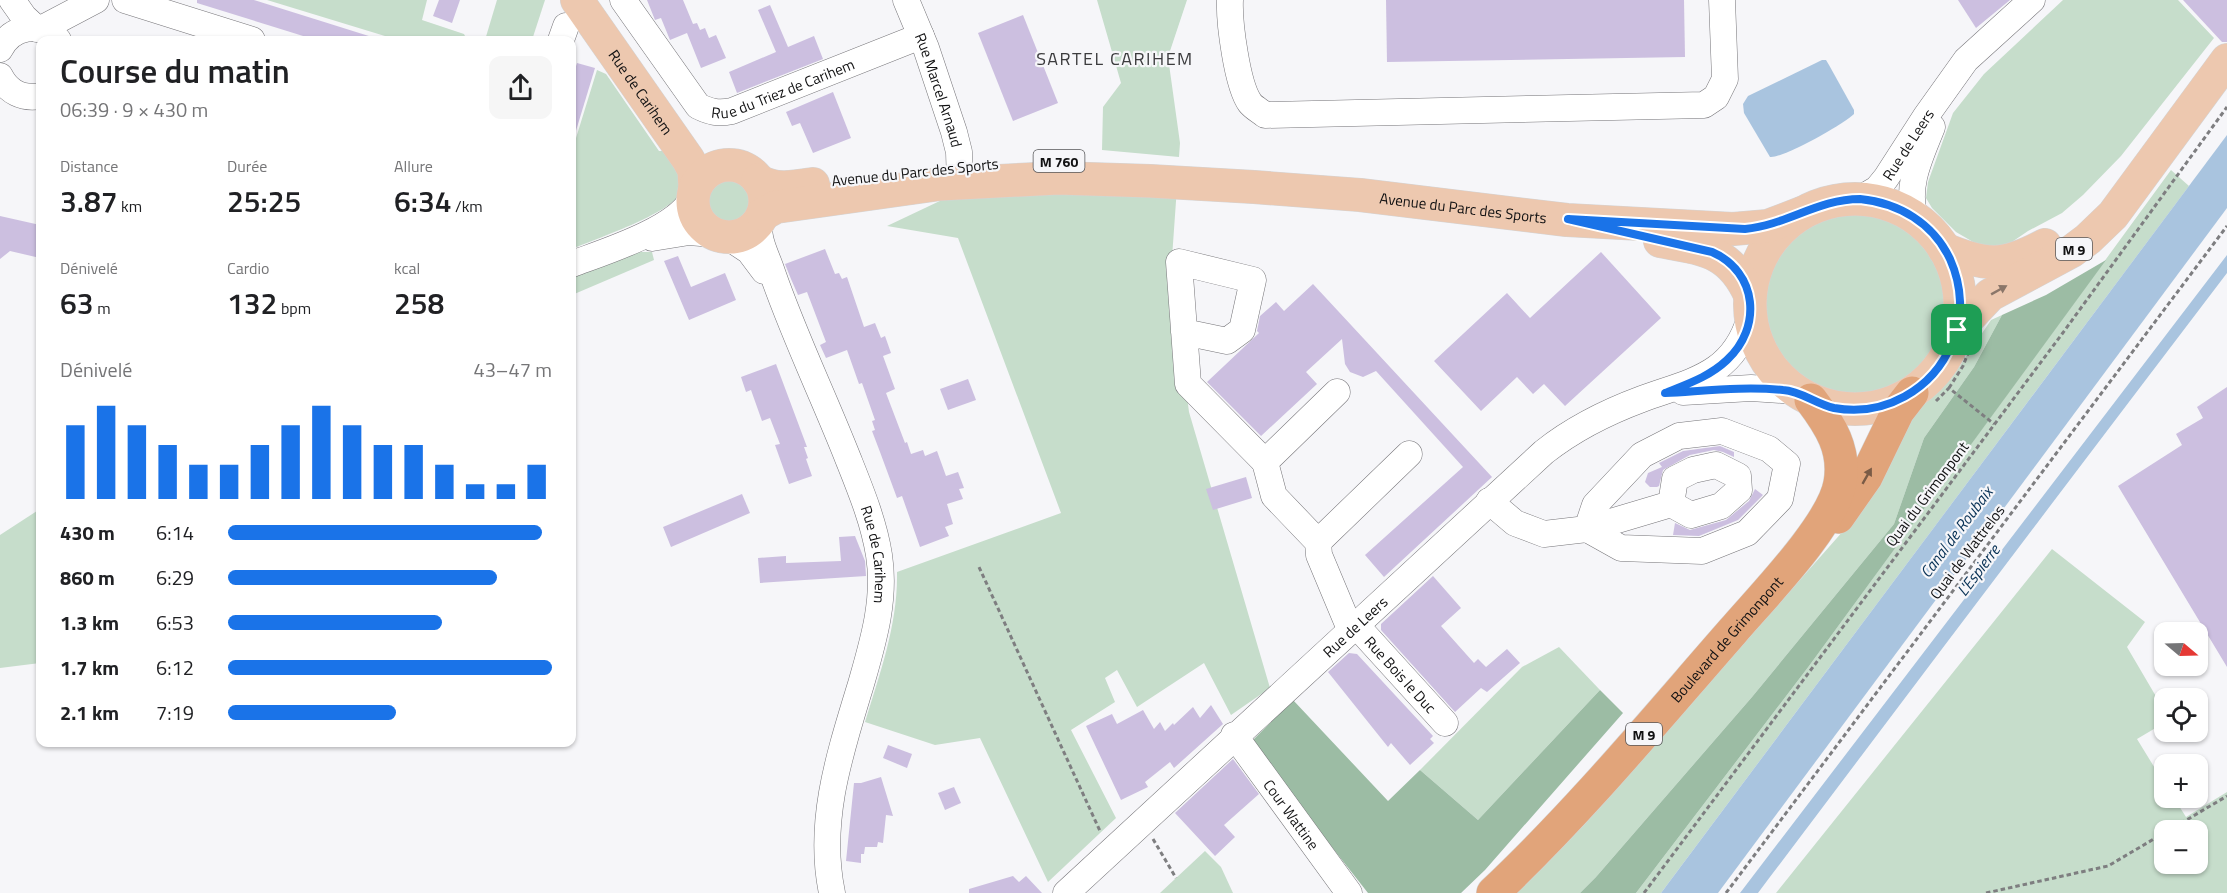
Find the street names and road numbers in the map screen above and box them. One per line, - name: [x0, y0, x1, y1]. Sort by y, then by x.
- street label: Rue Marcel Arnaud: [909, 29, 969, 150]
- street label: Rue de Carihem: [603, 45, 679, 139]
- street label: Rue du Triez de Carihem: [710, 52, 858, 124]
- street label: Rue de Leers: [1876, 104, 1939, 185]
- road number: M 760: [1034, 150, 1084, 172]
- street label: Avenue du Parc des Sports: [830, 152, 1000, 192]
- street label: Avenue du Parc des Sports: [1378, 186, 1548, 229]
- road number: M 9: [2056, 238, 2092, 260]
- street label: Quai du Grimonpont: [1880, 436, 1975, 551]
- street label: Quai de Wattrelos: [1924, 500, 2010, 604]
- street label: Rue de Carihem: [855, 502, 892, 604]
- street label: Boulevard de Grimonpont: [1664, 570, 1789, 707]
- street label: Rue de Leers: [1317, 590, 1393, 663]
- street label: Rue Bois le Duc: [1359, 631, 1442, 718]
- road number: M 9: [1626, 723, 1662, 745]
- street label: Cour Wattine: [1258, 774, 1325, 854]

